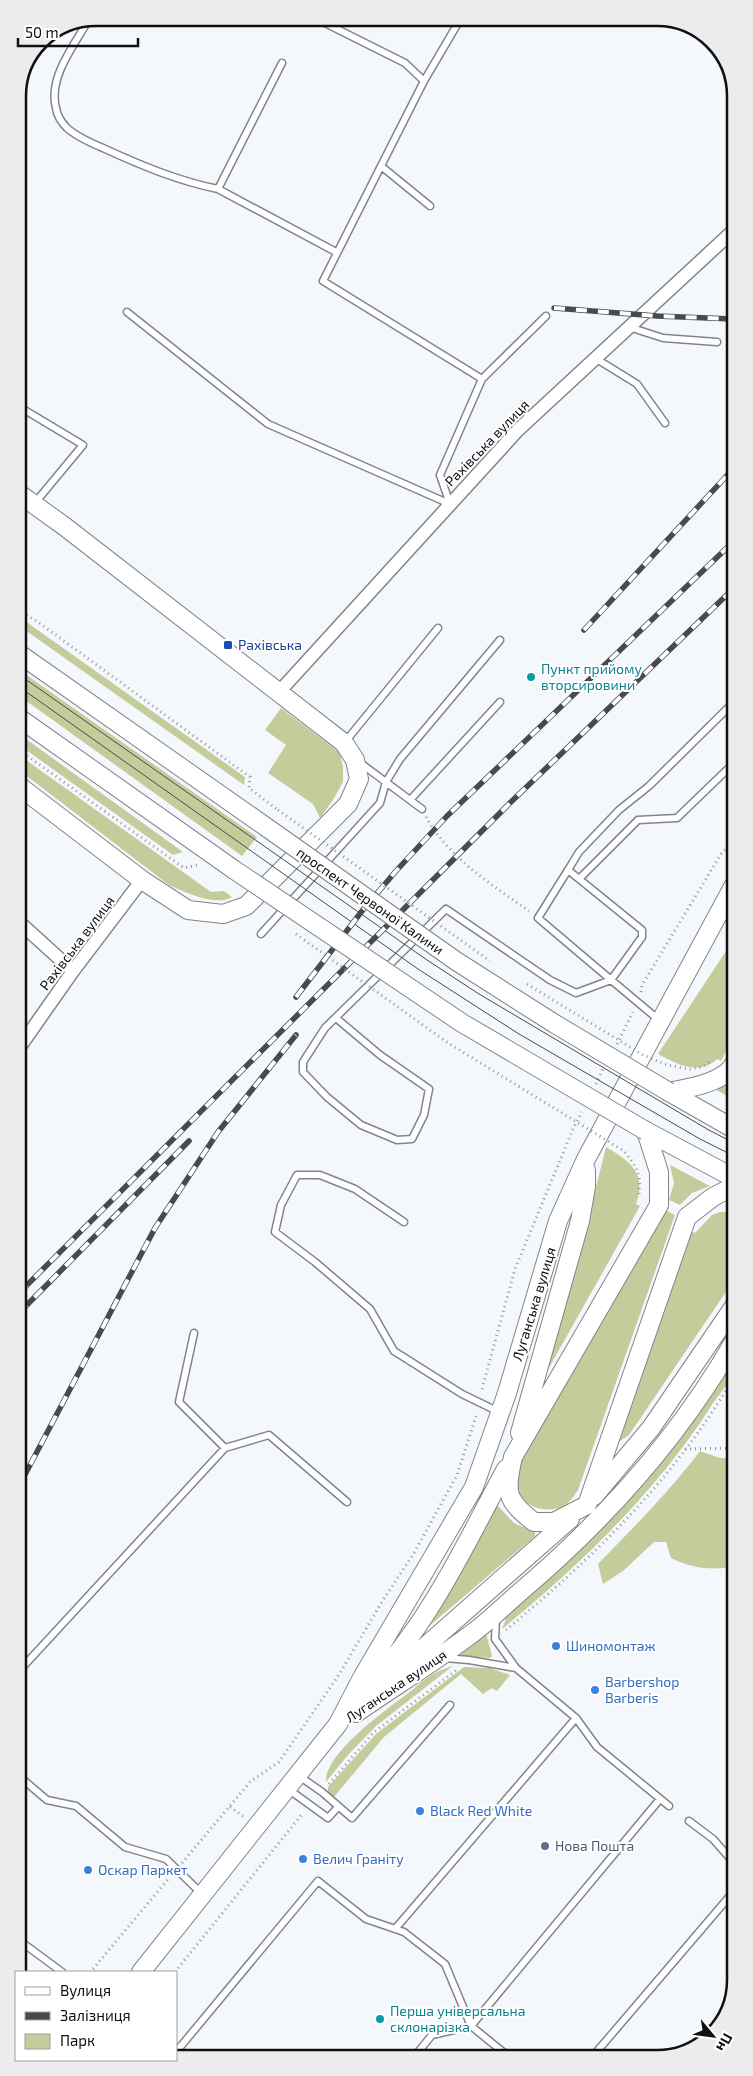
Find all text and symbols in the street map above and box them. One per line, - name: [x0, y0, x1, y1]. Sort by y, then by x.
- scale bar: [18, 15, 138, 47]
- text: 50 m: [25, 23, 59, 41]
- street label: Рахівська вулиця: [441, 396, 532, 489]
- place label: Рахівська: [238, 636, 302, 653]
- marker: Рахівська: [222, 639, 234, 651]
- place label: Пункт прийому вторсировини: [541, 660, 643, 693]
- marker: Пункт прийому вторсировини: [525, 671, 537, 683]
- street label: проспект Червоної Калини: [293, 843, 447, 958]
- street label: Рахівська вулиця: [36, 892, 118, 993]
- street label: Луганська вулиця: [508, 1245, 559, 1363]
- place label: Шиномонтаж: [566, 1637, 656, 1654]
- marker: Шиномонтаж: [550, 1640, 562, 1652]
- street label: Луганська вулиця: [342, 1646, 449, 1726]
- place label: Barbershop Barberis: [605, 1673, 679, 1706]
- marker: Barbershop Barberis: [589, 1684, 601, 1696]
- place label: Black Red White: [430, 1802, 532, 1819]
- marker: Black Red White: [414, 1805, 426, 1817]
- place label: Нова Пошта: [555, 1837, 634, 1854]
- marker: Нова Пошта: [539, 1840, 551, 1852]
- place label: Велич Граніту: [313, 1850, 404, 1867]
- marker: Велич Граніту: [297, 1853, 309, 1865]
- place label: Оскар Паркет: [98, 1861, 188, 1878]
- marker: Оскар Паркет: [82, 1864, 94, 1876]
- legend: [15, 1971, 178, 2061]
- text: Вулиця: [60, 1981, 111, 2000]
- place label: Перша універсальна склонарізка: [390, 2002, 525, 2035]
- text: Залізниця: [60, 2006, 131, 2024]
- north arrow: [688, 2011, 738, 2061]
- marker: Перша універсальна склонарізка: [374, 2013, 386, 2025]
- text: Пн: [713, 2030, 737, 2055]
- text: Парк: [60, 2031, 95, 2049]

